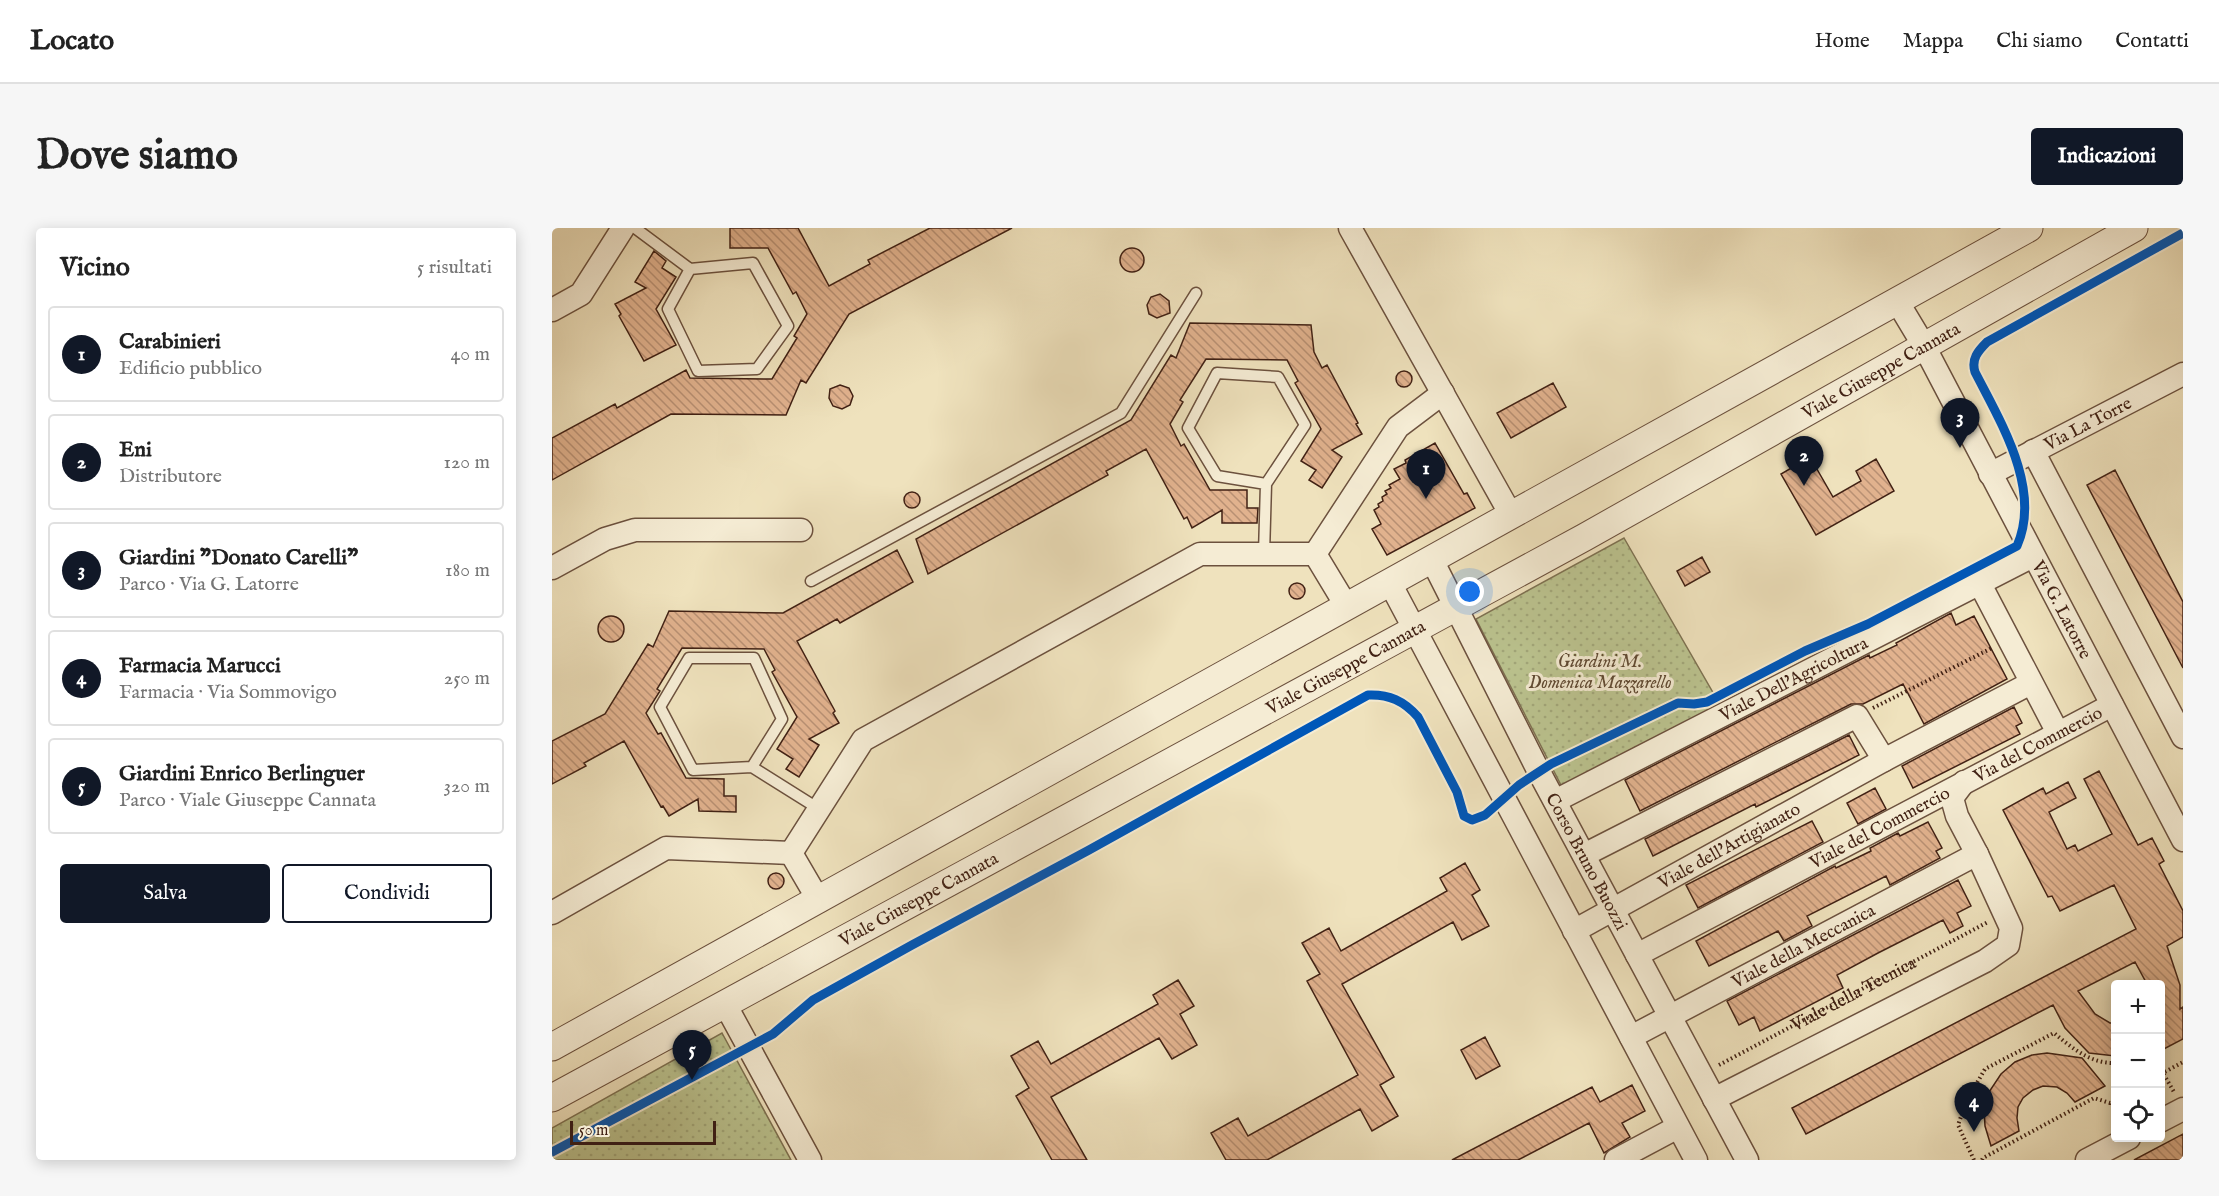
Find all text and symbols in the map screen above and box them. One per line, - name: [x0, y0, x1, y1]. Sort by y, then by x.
- text: Locato: [30, 24, 114, 59]
- text: Home: [1815, 28, 1870, 55]
- text: Mappa: [1903, 28, 1963, 55]
- text: Chi siamo: [1996, 28, 2082, 55]
- text: Contatti: [2115, 28, 2189, 55]
- button: Indicazioni: [2031, 128, 2183, 185]
- text: Dove siamo: [36, 130, 238, 183]
- text: Vicino: [60, 251, 130, 284]
- text: 5 risultati: [417, 255, 492, 280]
- street label: Viale Giuseppe Cannata: [1798, 318, 1965, 426]
- text: Carabinieri: [119, 328, 221, 356]
- text: 1: [78, 342, 85, 367]
- text: 40 m: [451, 342, 490, 367]
- text: Edificio pubblico: [119, 356, 262, 381]
- street label: Via La Torre: [2040, 393, 2136, 457]
- pin: 3: [1940, 398, 1980, 448]
- text: Eni: [119, 436, 152, 464]
- pin: 2: [1784, 436, 1824, 486]
- text: 2: [77, 450, 86, 475]
- text: 120 m: [444, 450, 490, 475]
- pin: 1: [1406, 450, 1446, 499]
- text: Distributore: [119, 464, 222, 489]
- text: Giardini "Donato Carelli": [119, 544, 358, 572]
- street label: Via G. Latorre: [2025, 556, 2096, 663]
- text: 3: [78, 558, 85, 583]
- text: 180 m: [445, 558, 490, 583]
- text: Parco · Via G. Latorre: [119, 572, 299, 597]
- your location: [1455, 577, 1484, 606]
- street label: Viale Giuseppe Cannata: [1262, 616, 1430, 721]
- street label: Viale Dell'Agricoltura: [1715, 632, 1872, 728]
- park label: Giardini M. Domenica Mazzarello: [1528, 651, 1672, 695]
- text: Farmacia Marucci: [119, 652, 281, 680]
- text: 4: [77, 666, 86, 691]
- text: 250 m: [444, 666, 490, 691]
- text: Farmacia · Via Sommovigo: [119, 680, 337, 705]
- street label: Via del Commercio: [1969, 702, 2107, 789]
- text: Giardini Enrico Berlinguer: [119, 760, 365, 788]
- text: 5: [78, 774, 85, 799]
- text: 320 m: [444, 774, 490, 799]
- street label: Viale del Commercio: [1805, 782, 1955, 876]
- text: Parco · Viale Giuseppe Cannata: [119, 788, 376, 813]
- street label: Corso Bruno Buozzi: [1539, 789, 1632, 935]
- street label: Viale dell'Artigianato: [1654, 798, 1805, 896]
- street label: Viale Giuseppe Cannata: [835, 848, 1003, 953]
- button: Salva: [60, 864, 270, 923]
- button: Condividi: [282, 864, 492, 923]
- street label: Viale della Meccanica: [1728, 900, 1880, 995]
- street label: Viale della Tecnica: [1787, 952, 1921, 1038]
- map controls: [2111, 980, 2165, 1142]
- button: +: [2111, 980, 2165, 1034]
- pin: 5: [672, 1030, 712, 1080]
- button: −: [2111, 1034, 2165, 1088]
- pin: 4: [1954, 1082, 1994, 1132]
- button: locate: [2111, 1088, 2165, 1142]
- scale bar: [570, 1118, 716, 1146]
- text: 50 m: [579, 1121, 608, 1141]

